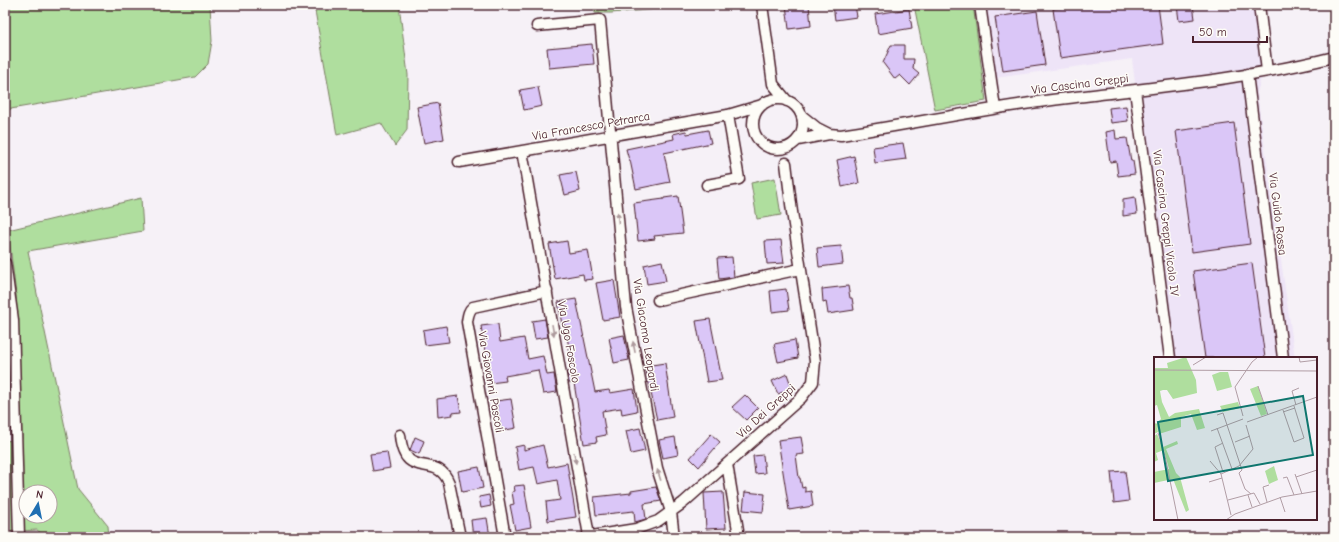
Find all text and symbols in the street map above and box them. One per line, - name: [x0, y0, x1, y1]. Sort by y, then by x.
- scale bar: [1193, 18, 1267, 44]
- text: 50 m: [1199, 25, 1227, 39]
- street label: Via Cascina Greppi: [1031, 71, 1129, 97]
- street label: Via Francesco Petrarca: [531, 109, 651, 143]
- street label: Via Cascina Greppi Vicolo IV: [1150, 149, 1182, 297]
- street label: Via Guido Rossa: [1266, 172, 1290, 256]
- one-way arrow: [615, 212, 622, 224]
- street label: Via Giacomo Leopardi: [630, 278, 662, 392]
- street label: Via Ugo Foscolo: [555, 300, 583, 384]
- one-way arrow: [550, 324, 556, 336]
- street label: Via Giovanni Pascoli: [475, 330, 507, 434]
- one-way arrow: [631, 341, 637, 353]
- inset map: [1154, 357, 1317, 520]
- street label: Via Dei Greppi: [734, 381, 798, 441]
- one-way arrow: [573, 452, 579, 464]
- one-way arrow: [656, 468, 662, 480]
- north arrow: [18, 484, 58, 524]
- text: N: [35, 488, 44, 502]

